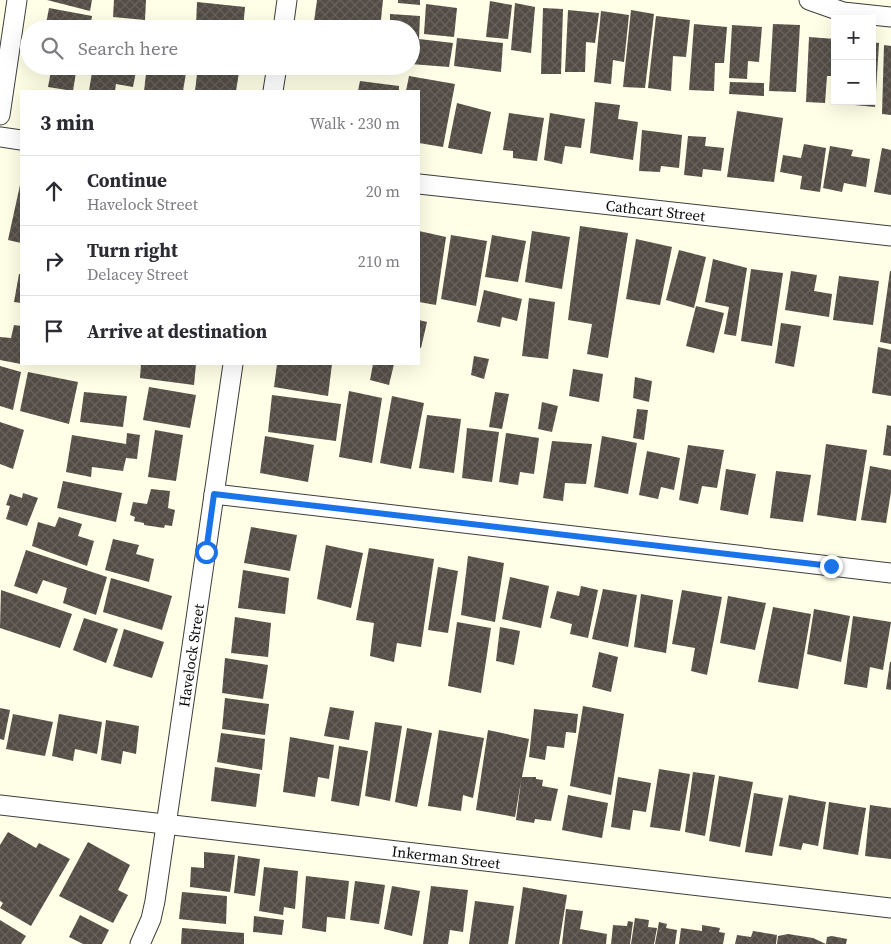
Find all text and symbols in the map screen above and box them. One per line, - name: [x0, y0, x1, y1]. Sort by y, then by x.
- map controls: [831, 15, 876, 105]
- button: +: [831, 15, 876, 60]
- search box: [20, 20, 420, 75]
- icon: search: [38, 34, 66, 62]
- text: Search here: [78, 35, 178, 61]
- button: −: [831, 60, 876, 105]
- text: 3 min: [40, 108, 95, 137]
- text: Walk · 230 m: [310, 112, 400, 134]
- text: Continue: [87, 167, 167, 193]
- icon: ahead: [40, 177, 68, 205]
- text: 20 m: [366, 180, 400, 202]
- text: Havelock Street: [87, 193, 198, 215]
- street label: Cathcart Street: [605, 194, 706, 226]
- text: Turn right: [87, 237, 178, 263]
- icon: right: [40, 247, 68, 275]
- text: 210 m: [358, 250, 400, 272]
- text: Delacey Street: [87, 263, 188, 285]
- icon: arrive: [40, 317, 68, 345]
- text: Arrive at destination: [87, 318, 267, 344]
- route start: [195, 541, 218, 564]
- route end: [820, 555, 843, 578]
- street label: Havelock Street: [173, 602, 209, 708]
- street label: Inkerman Street: [391, 840, 502, 873]

